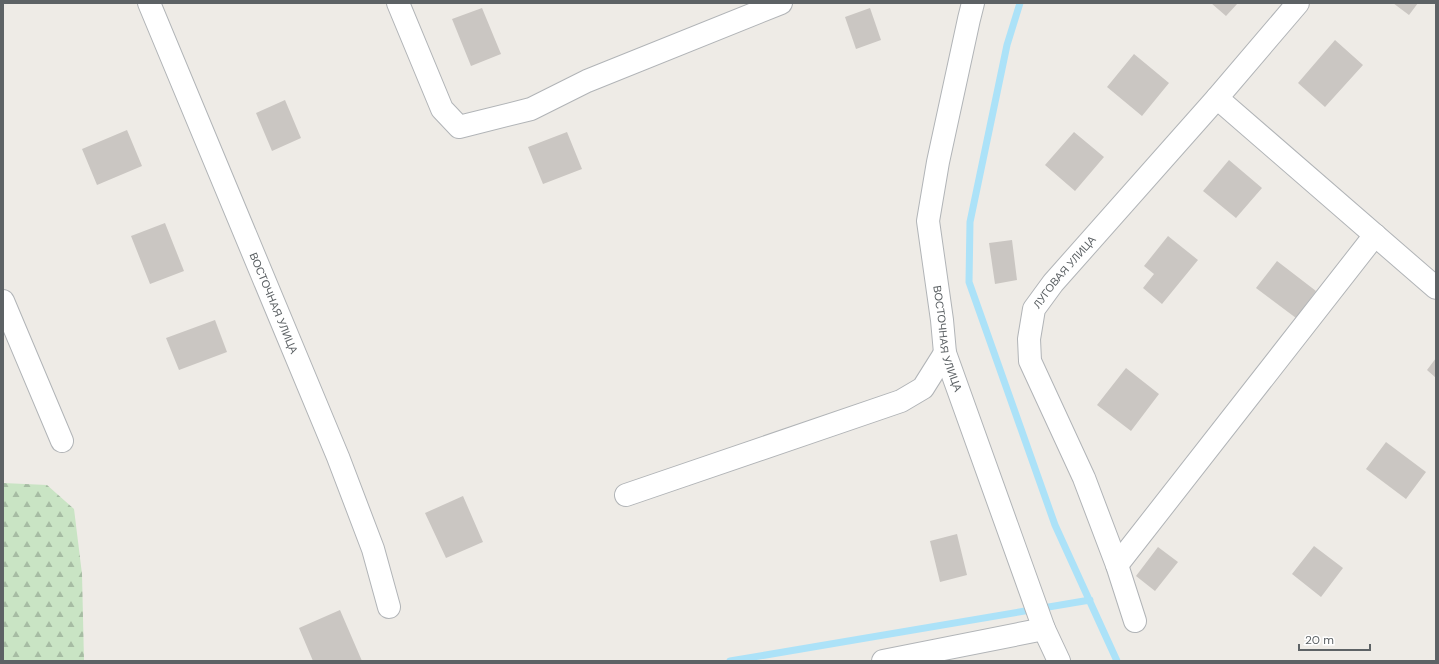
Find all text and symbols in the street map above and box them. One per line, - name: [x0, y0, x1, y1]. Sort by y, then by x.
- street label: ЛУГОВАЯ УЛИЦА: [1030, 232, 1099, 311]
- street label: ВОСТОЧНАЯ УЛИЦА: [247, 250, 301, 356]
- street label: ВОСТОЧНАЯ УЛИЦА: [930, 284, 965, 394]
- scale bar: [1299, 626, 1370, 652]
- text: 20 m: [1305, 632, 1334, 648]

